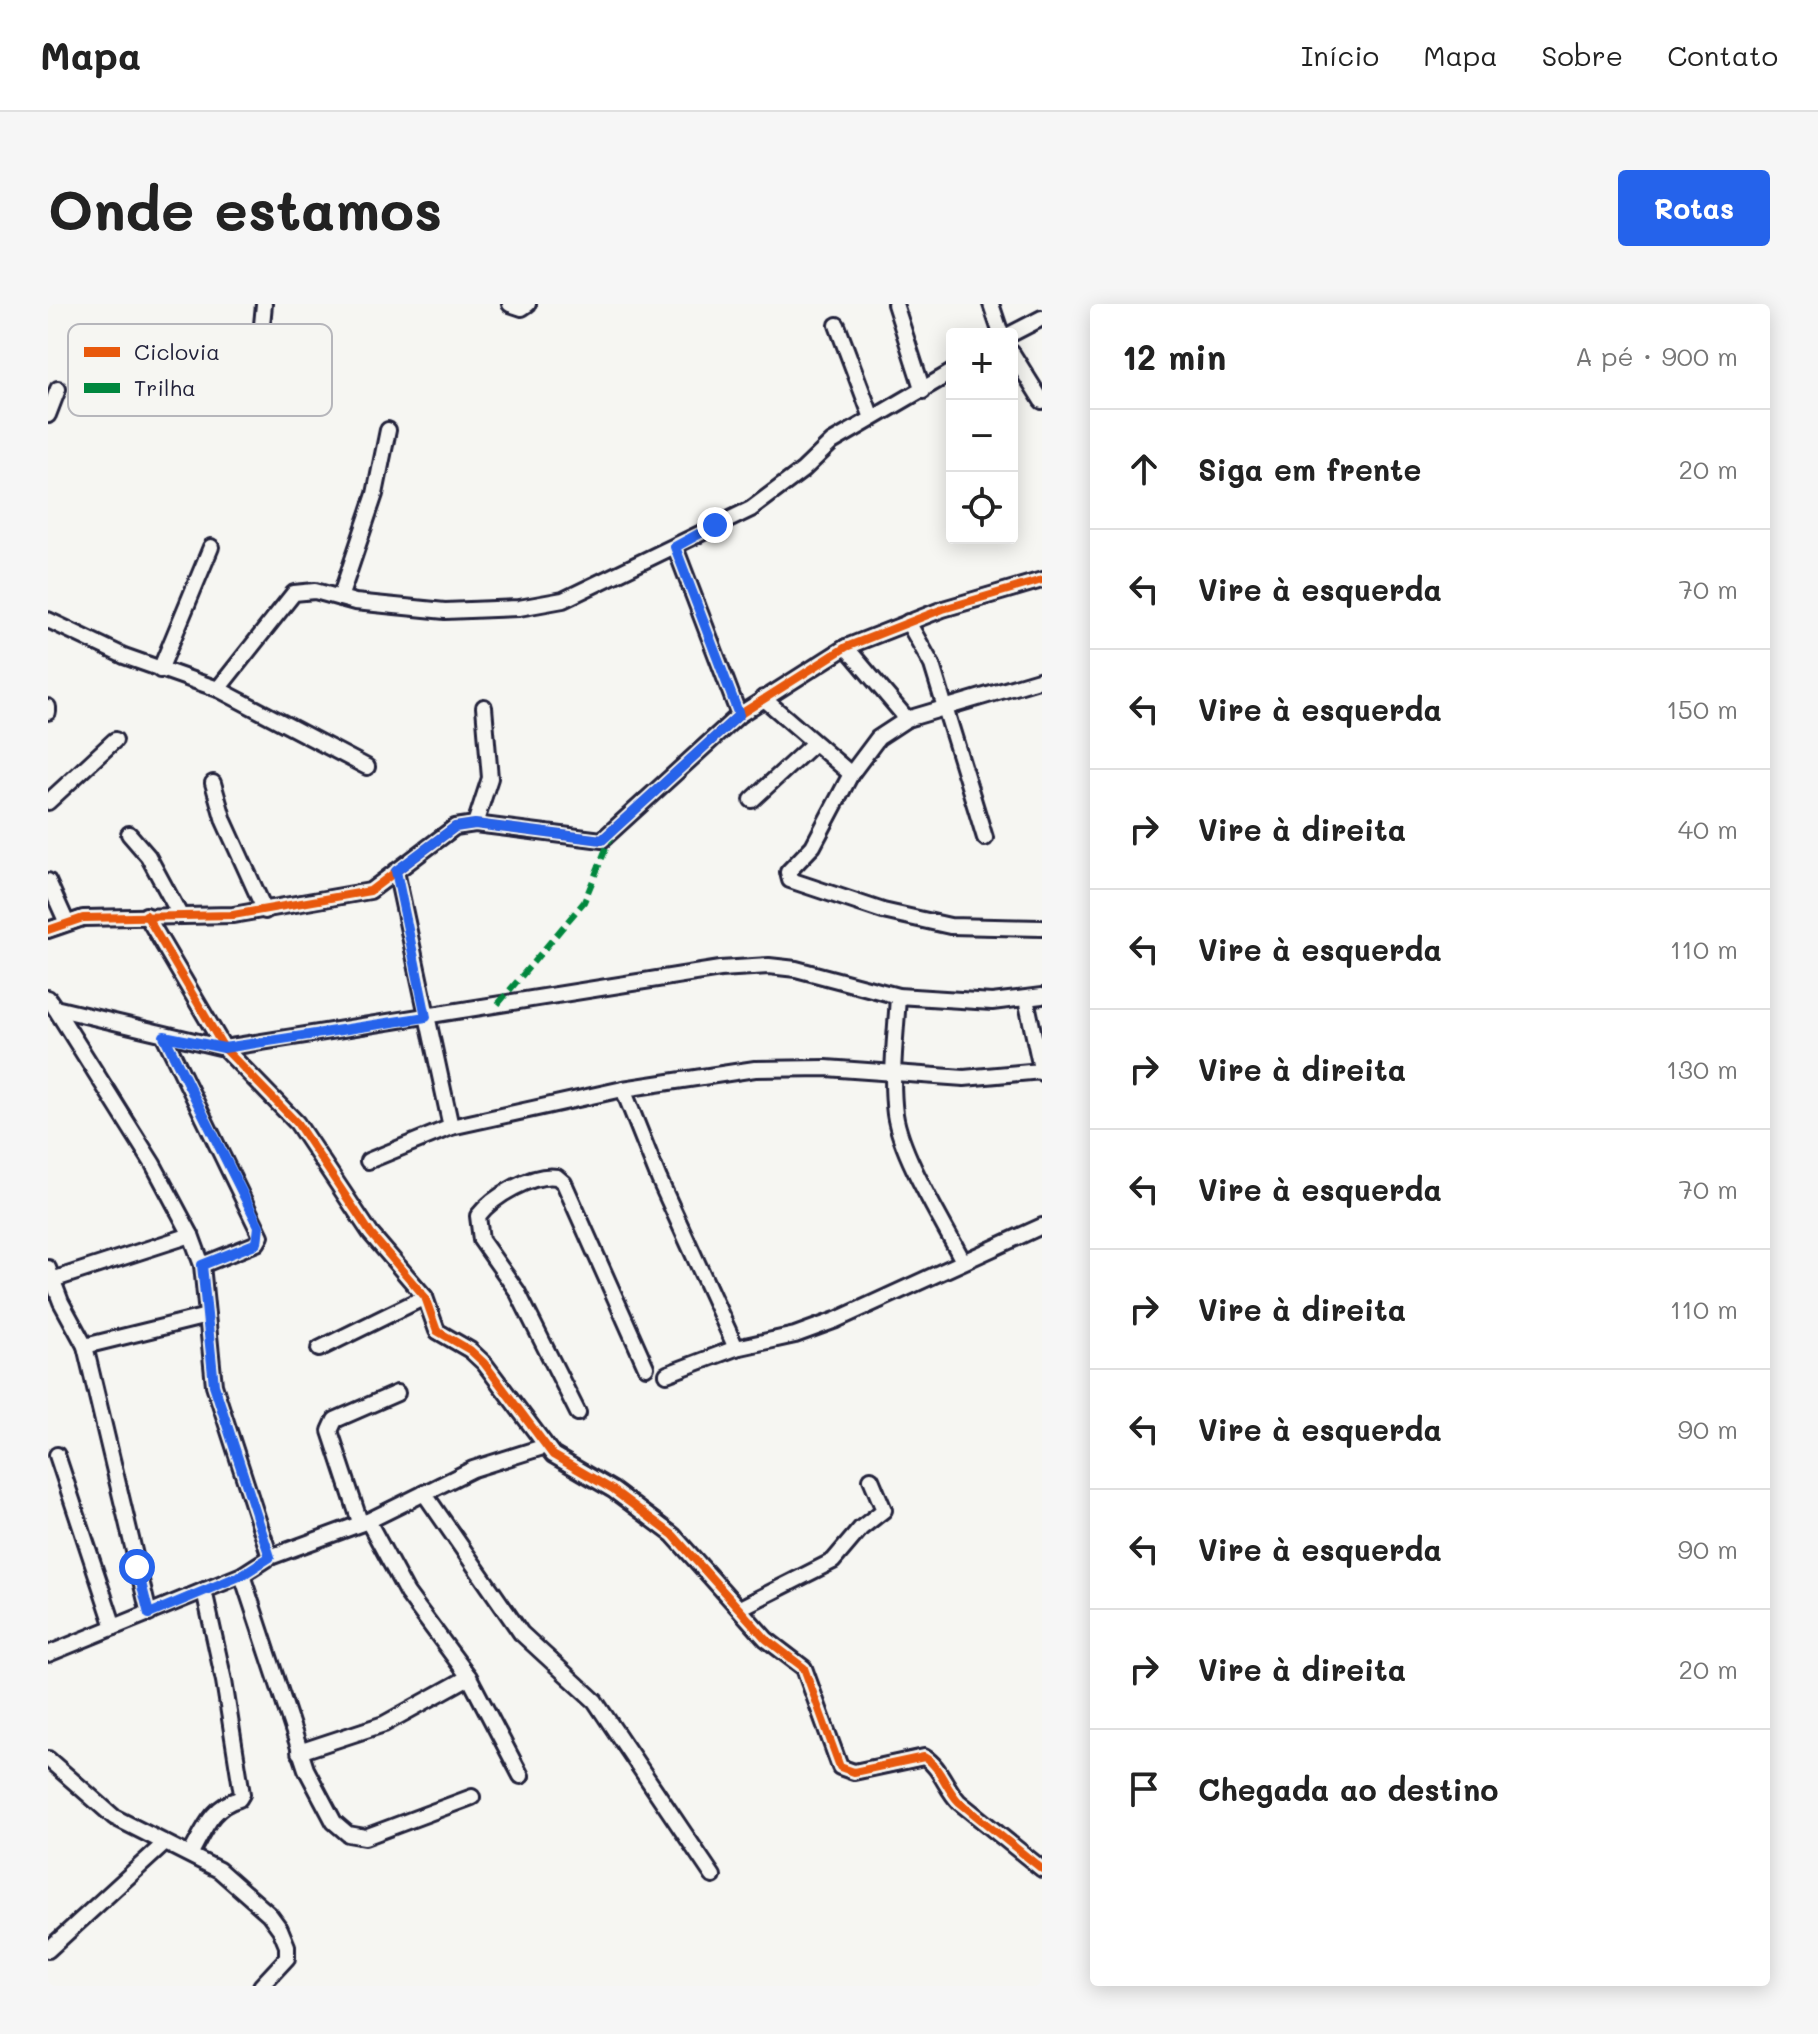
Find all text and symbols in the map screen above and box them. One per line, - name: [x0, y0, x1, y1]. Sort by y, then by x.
- text: Mapa: [40, 30, 141, 80]
- text: Início: [1301, 37, 1379, 73]
- text: Mapa: [1423, 37, 1498, 73]
- text: Sobre: [1542, 37, 1623, 73]
- text: Contato: [1667, 37, 1778, 73]
- button: Rotas: [1618, 170, 1770, 246]
- text: Onde estamos: [48, 172, 442, 245]
- legend: [68, 324, 332, 416]
- map controls: [946, 328, 1018, 544]
- button: +: [946, 328, 1018, 400]
- text: 12 min: [1122, 334, 1226, 379]
- text: Ciclovia: [134, 337, 220, 366]
- text: A pé · 900 m: [1575, 339, 1738, 373]
- text: Trilha: [134, 373, 196, 402]
- button: −: [946, 400, 1018, 472]
- icon: ahead: [1122, 447, 1166, 491]
- text: Siga em frente: [1198, 449, 1421, 489]
- text: 20 m: [1678, 452, 1738, 486]
- button: locate: [946, 472, 1018, 544]
- route end: [697, 507, 733, 543]
- icon: left: [1122, 567, 1166, 611]
- text: Vire à esquerda: [1198, 569, 1442, 609]
- text: 70 m: [1678, 572, 1738, 606]
- icon: left: [1122, 687, 1166, 731]
- text: Vire à esquerda: [1198, 689, 1442, 729]
- text: 150 m: [1666, 692, 1738, 726]
- icon: right: [1122, 807, 1166, 851]
- text: Vire à direita: [1198, 809, 1406, 849]
- text: 40 m: [1678, 812, 1738, 846]
- icon: left: [1122, 927, 1166, 971]
- text: Vire à esquerda: [1198, 929, 1442, 969]
- text: 110 m: [1670, 932, 1738, 966]
- icon: right: [1122, 1047, 1166, 1091]
- text: Vire à direita: [1198, 1049, 1406, 1089]
- text: 130 m: [1666, 1052, 1738, 1086]
- icon: left: [1122, 1167, 1166, 1211]
- text: Vire à esquerda: [1198, 1169, 1442, 1209]
- text: 70 m: [1678, 1172, 1738, 1206]
- icon: right: [1122, 1287, 1166, 1331]
- text: Vire à direita: [1198, 1289, 1406, 1329]
- text: 110 m: [1670, 1292, 1738, 1326]
- icon: left: [1122, 1407, 1166, 1451]
- text: Vire à esquerda: [1198, 1409, 1442, 1449]
- text: 90 m: [1678, 1412, 1738, 1446]
- icon: left: [1122, 1527, 1166, 1571]
- text: Vire à esquerda: [1198, 1529, 1442, 1569]
- text: 90 m: [1678, 1532, 1738, 1566]
- route start: [119, 1549, 155, 1585]
- icon: right: [1122, 1647, 1166, 1691]
- text: Vire à direita: [1198, 1649, 1406, 1689]
- text: 20 m: [1678, 1652, 1738, 1686]
- icon: arrive: [1122, 1767, 1166, 1811]
- text: Chegada ao destino: [1198, 1769, 1498, 1809]

